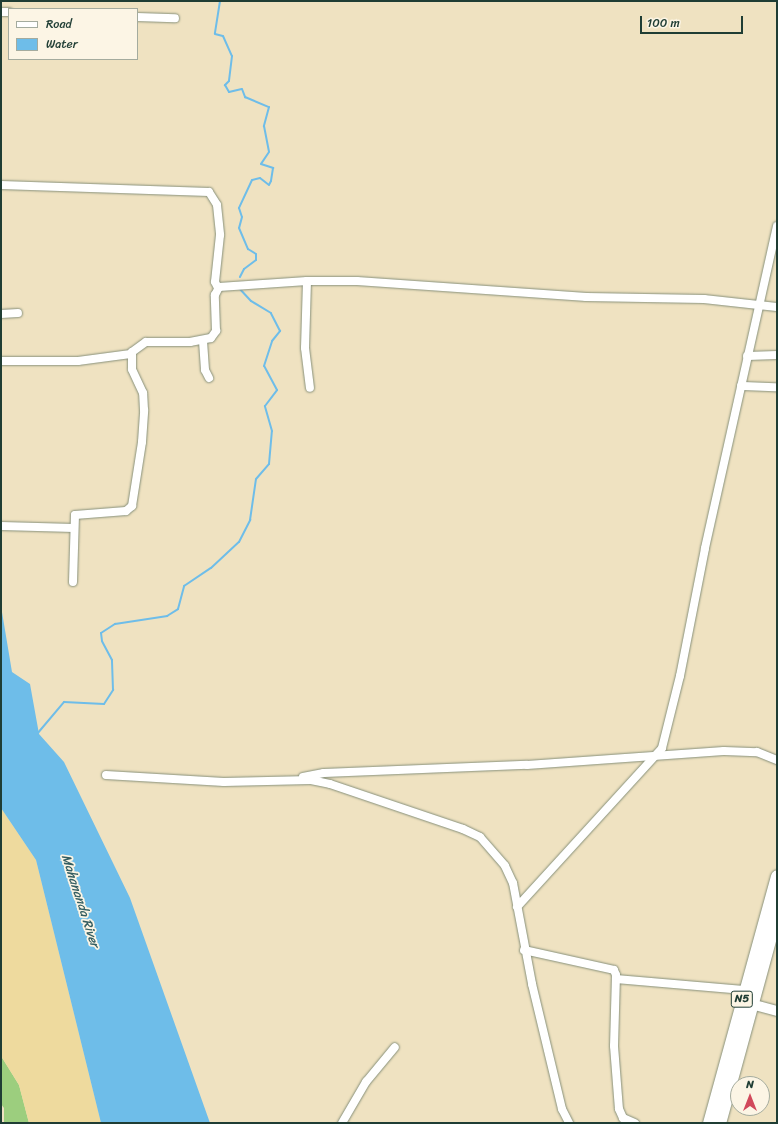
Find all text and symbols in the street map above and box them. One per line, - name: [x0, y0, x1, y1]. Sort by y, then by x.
- legend: [8, 8, 138, 60]
- scale bar: [642, 8, 745, 34]
- text: 100 m: [647, 12, 680, 34]
- text: Road: [46, 13, 72, 35]
- text: Water: [46, 33, 78, 55]
- water label: Mahananda River: [58, 852, 102, 950]
- road number: N5: [730, 990, 754, 1008]
- text: N: [746, 1075, 754, 1094]
- north arrow: [730, 1076, 770, 1116]

